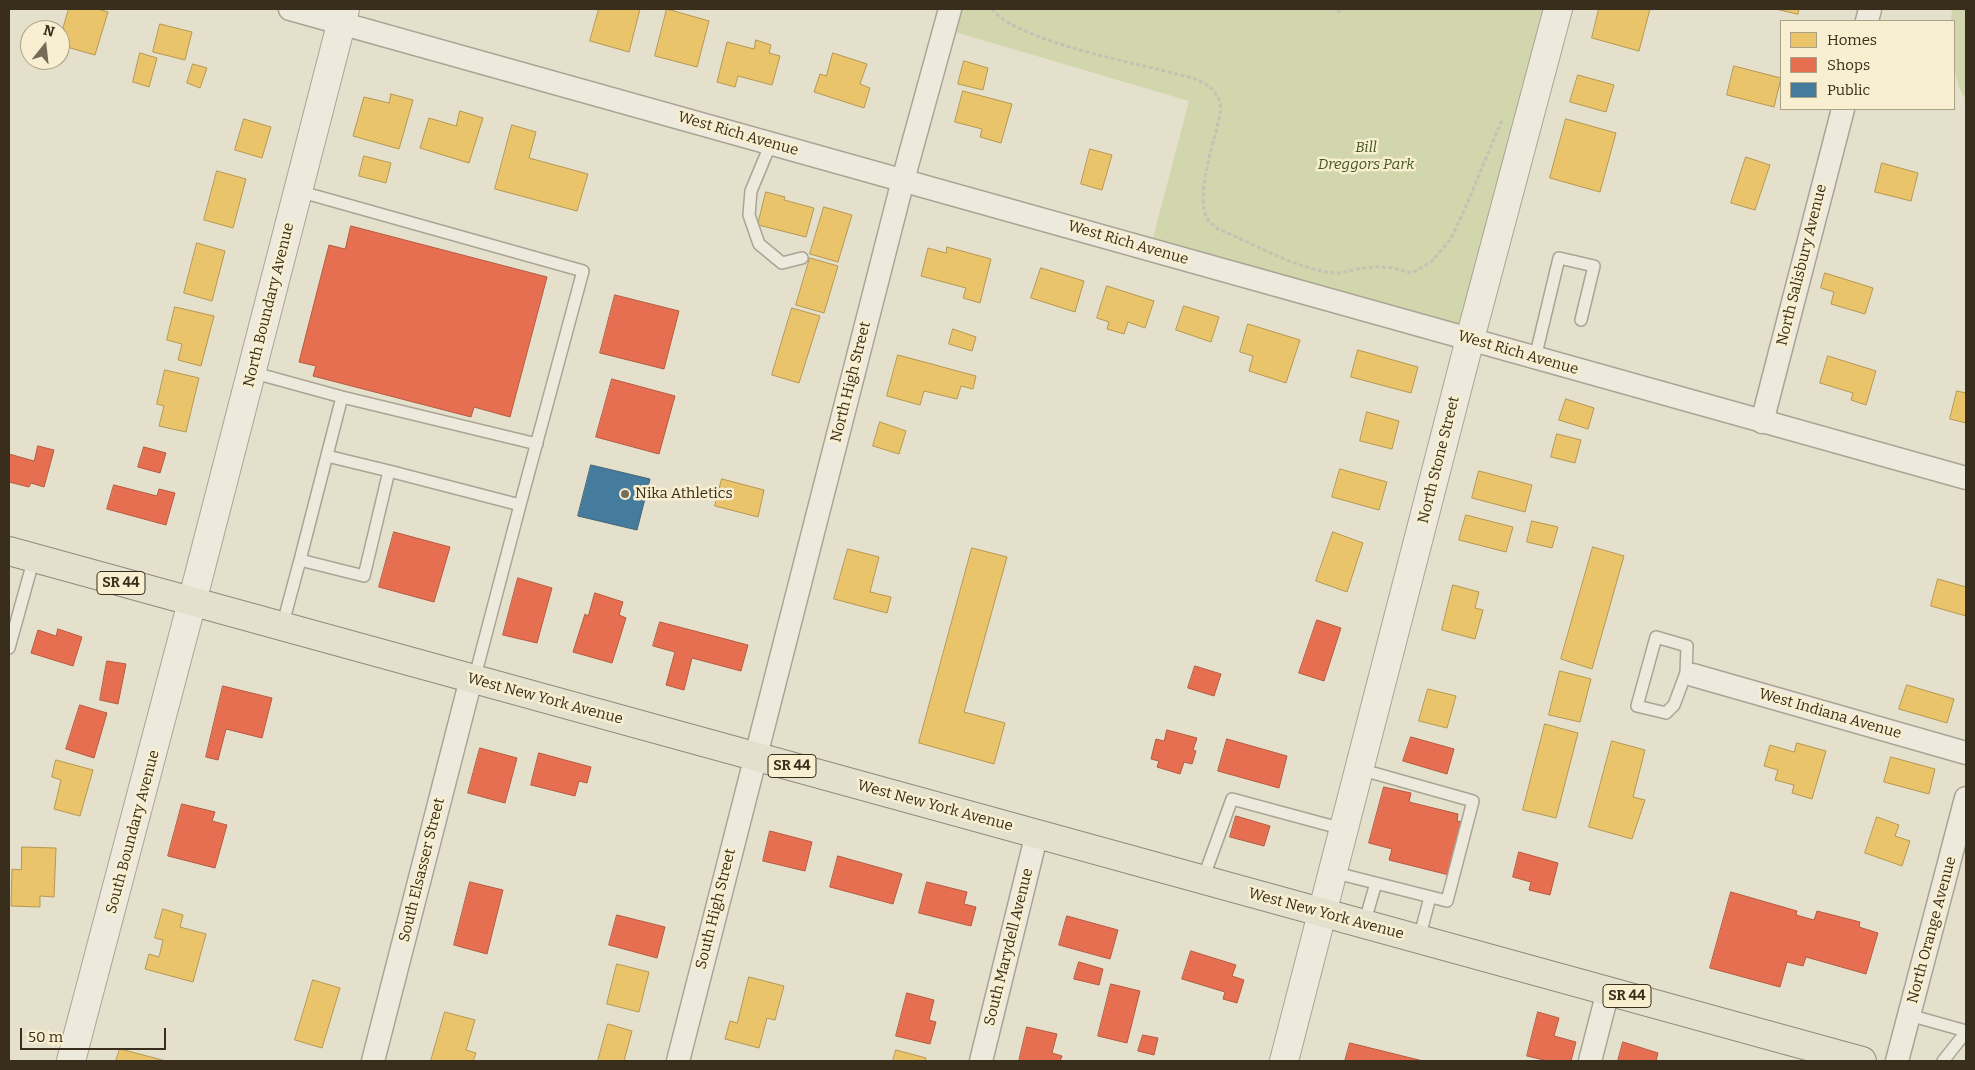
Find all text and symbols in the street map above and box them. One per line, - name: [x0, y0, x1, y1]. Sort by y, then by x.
- north arrow: [20, 20, 70, 70]
- legend: [1780, 20, 1955, 110]
- text: N: [41, 21, 57, 41]
- text: Homes: [1827, 31, 1877, 49]
- text: Shops: [1827, 56, 1870, 74]
- text: Public: [1827, 81, 1870, 99]
- street label: West Rich Avenue: [676, 108, 800, 160]
- park label: Bill Dreggors Park: [1318, 139, 1414, 174]
- street label: North Salisbury Avenue: [1773, 182, 1831, 348]
- street label: West Rich Avenue: [1066, 217, 1190, 269]
- street label: North Boundary Avenue: [240, 221, 298, 389]
- street label: North High Street: [827, 320, 875, 444]
- street label: West Rich Avenue: [1456, 327, 1580, 379]
- street label: North Stone Street: [1415, 395, 1463, 525]
- place label: Nika Athletics: [635, 485, 733, 503]
- marker: Nika Athletics: [619, 488, 631, 500]
- road number: SR 44: [97, 572, 145, 594]
- street label: West New York Avenue: [465, 670, 625, 728]
- street label: West Indiana Avenue: [1757, 685, 1903, 743]
- street label: South Boundary Avenue: [102, 748, 164, 916]
- road number: SR 44: [768, 754, 816, 778]
- street label: West New York Avenue: [855, 777, 1015, 835]
- street label: South Elsasser Street: [395, 796, 449, 944]
- street label: South High Street: [692, 847, 740, 971]
- street label: North Orange Avenue: [1904, 855, 1960, 1005]
- street label: South Marydell Avenue: [981, 866, 1037, 1028]
- street label: West New York Avenue: [1246, 885, 1406, 943]
- road number: SR 44: [1603, 984, 1651, 1008]
- scale bar: [22, 1018, 169, 1050]
- text: 50 m: [28, 1028, 63, 1046]

